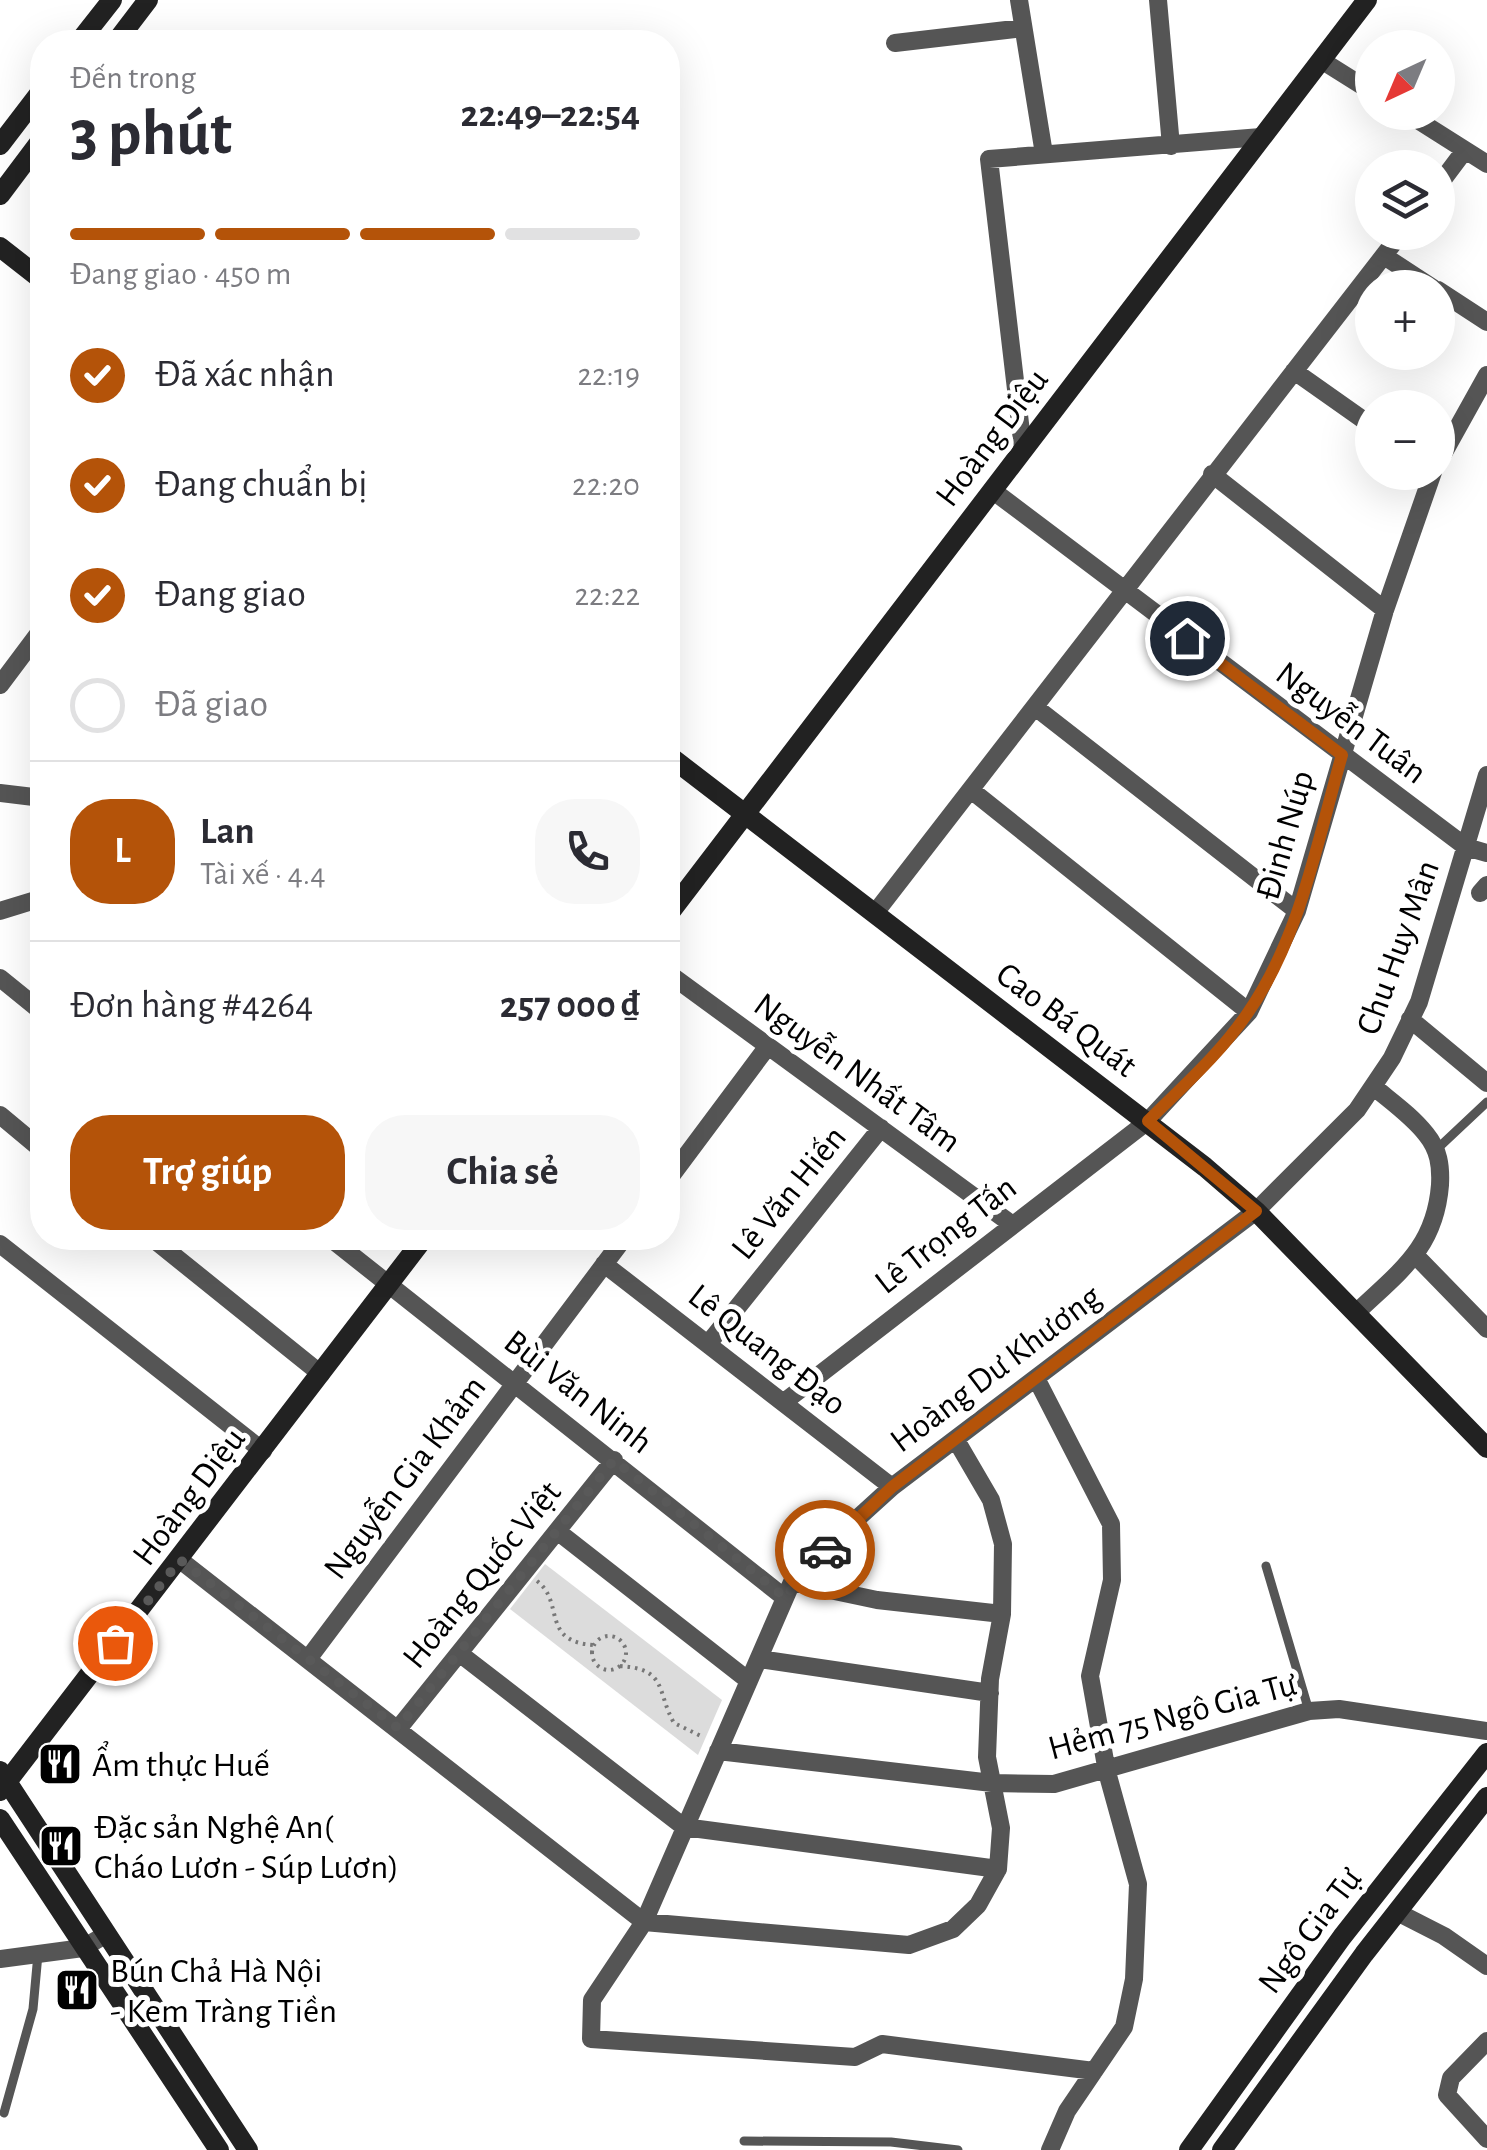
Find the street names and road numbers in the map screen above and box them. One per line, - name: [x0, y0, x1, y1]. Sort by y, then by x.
- street label: Hoàng Diệu: [929, 362, 1055, 513]
- street label: Nguyễn Tuân: [1269, 655, 1433, 791]
- street label: Đinh Núp: [1250, 767, 1321, 904]
- street label: Chu Huy Mân: [1351, 856, 1446, 1039]
- street label: Cao Bá Quát: [989, 956, 1143, 1084]
- street label: Nguyễn Nhất Tâm: [747, 986, 967, 1160]
- street label: Lê Văn Hiến: [725, 1120, 853, 1266]
- street label: Lê Trọng Tấn: [869, 1169, 1023, 1301]
- street label: Lê Quang Đạo: [682, 1278, 853, 1422]
- street label: Hoàng Dư Khương: [884, 1279, 1108, 1459]
- street label: Bùi Văn Ninh: [498, 1324, 659, 1460]
- street label: Nguyễn Gia Khảm: [317, 1369, 493, 1586]
- street label: Hoàng Diệu: [126, 1421, 252, 1572]
- street label: Hoàng Quốc Việt: [396, 1475, 568, 1675]
- street label: Hẻm 75 Ngô Gia Tự: [1045, 1666, 1301, 1766]
- street label: Ngô Gia Tự: [1252, 1861, 1369, 2000]

